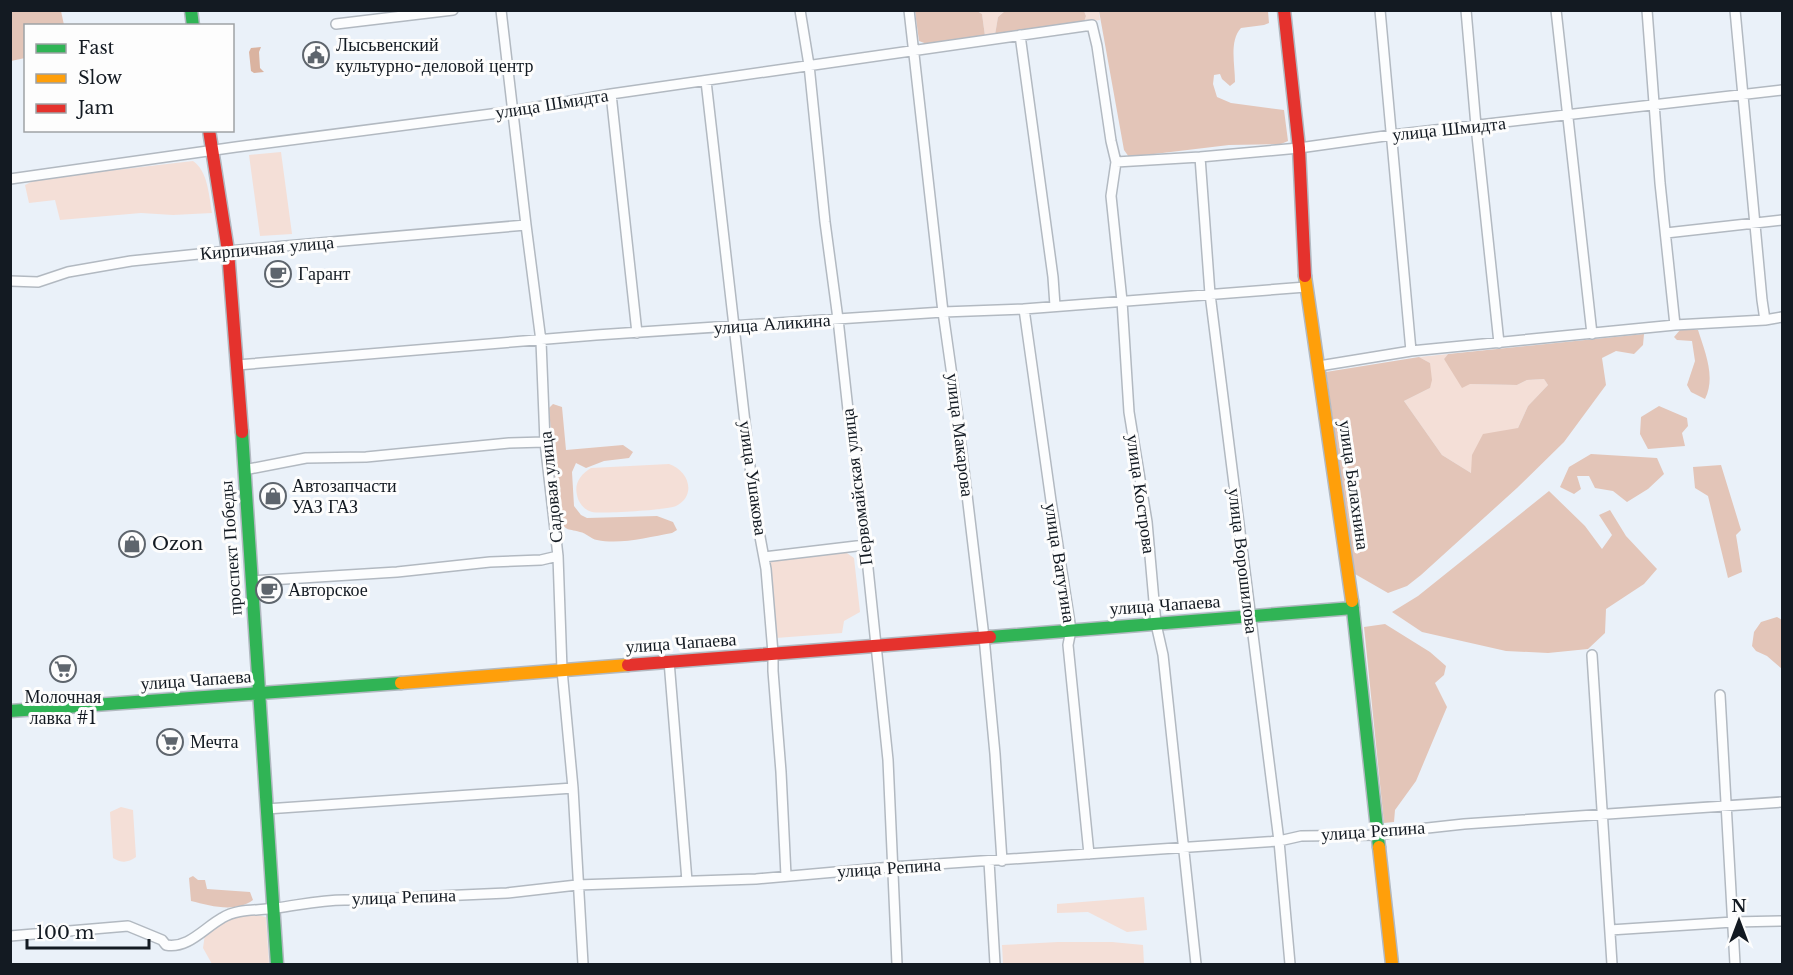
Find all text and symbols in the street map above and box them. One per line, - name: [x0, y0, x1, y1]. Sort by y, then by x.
- legend: [24, 24, 234, 132]
- place label: Лысьвенский культурно-деловой центр: [336, 34, 533, 77]
- text: Fast: [78, 37, 115, 59]
- public building icon: Лысьвенский культурно-деловой центр: [301, 40, 331, 70]
- text: Slow: [78, 67, 123, 89]
- street label: улица Шмидта: [494, 84, 610, 124]
- text: Jam: [76, 97, 114, 119]
- street label: улица Шмидта: [1391, 112, 1507, 146]
- street label: Кирпичная улица: [199, 231, 335, 265]
- cafe icon: Гарант: [263, 259, 293, 289]
- place label: Гарант: [298, 263, 351, 285]
- street label: улица Аликина: [713, 309, 831, 339]
- street label: улица Макарова: [942, 372, 978, 498]
- street label: Первомайская улица: [836, 407, 878, 567]
- street label: улица Ушакова: [734, 419, 772, 537]
- street label: улица Балахнина: [1334, 419, 1374, 551]
- street label: Садовая улица: [534, 430, 568, 544]
- street label: улица Кострова: [1122, 433, 1160, 555]
- place label: Автозапчасти УАЗ ГАЗ: [292, 475, 397, 518]
- street label: проспект Победы: [215, 480, 247, 616]
- shop icon: Автозапчасти УАЗ ГАЗ: [258, 481, 288, 511]
- street label: улица Ворошилова: [1223, 487, 1263, 635]
- street label: улица Ватутина: [1040, 502, 1080, 624]
- shop icon: Ozon: [117, 529, 147, 559]
- place label: Ozon: [152, 533, 203, 555]
- cafe icon: Авторское: [254, 575, 284, 605]
- place label: Авторское: [288, 579, 368, 601]
- street label: улица Чапаева: [1109, 590, 1221, 620]
- street label: улица Чапаева: [625, 628, 737, 658]
- supermarket icon: Молочная лавка #1: [48, 654, 78, 684]
- street label: улица Чапаева: [140, 665, 252, 695]
- place label: Молочная лавка #1: [25, 686, 101, 729]
- supermarket icon: Мечта: [155, 727, 185, 757]
- place label: Мечта: [190, 731, 238, 753]
- street label: улица Репина: [1320, 816, 1426, 846]
- street label: улица Репина: [836, 853, 942, 883]
- street label: улица Репина: [352, 884, 456, 910]
- north arrow: [1709, 891, 1769, 951]
- text: N: [1731, 896, 1747, 916]
- scale bar: [27, 912, 148, 950]
- text: 100 m: [36, 922, 94, 944]

